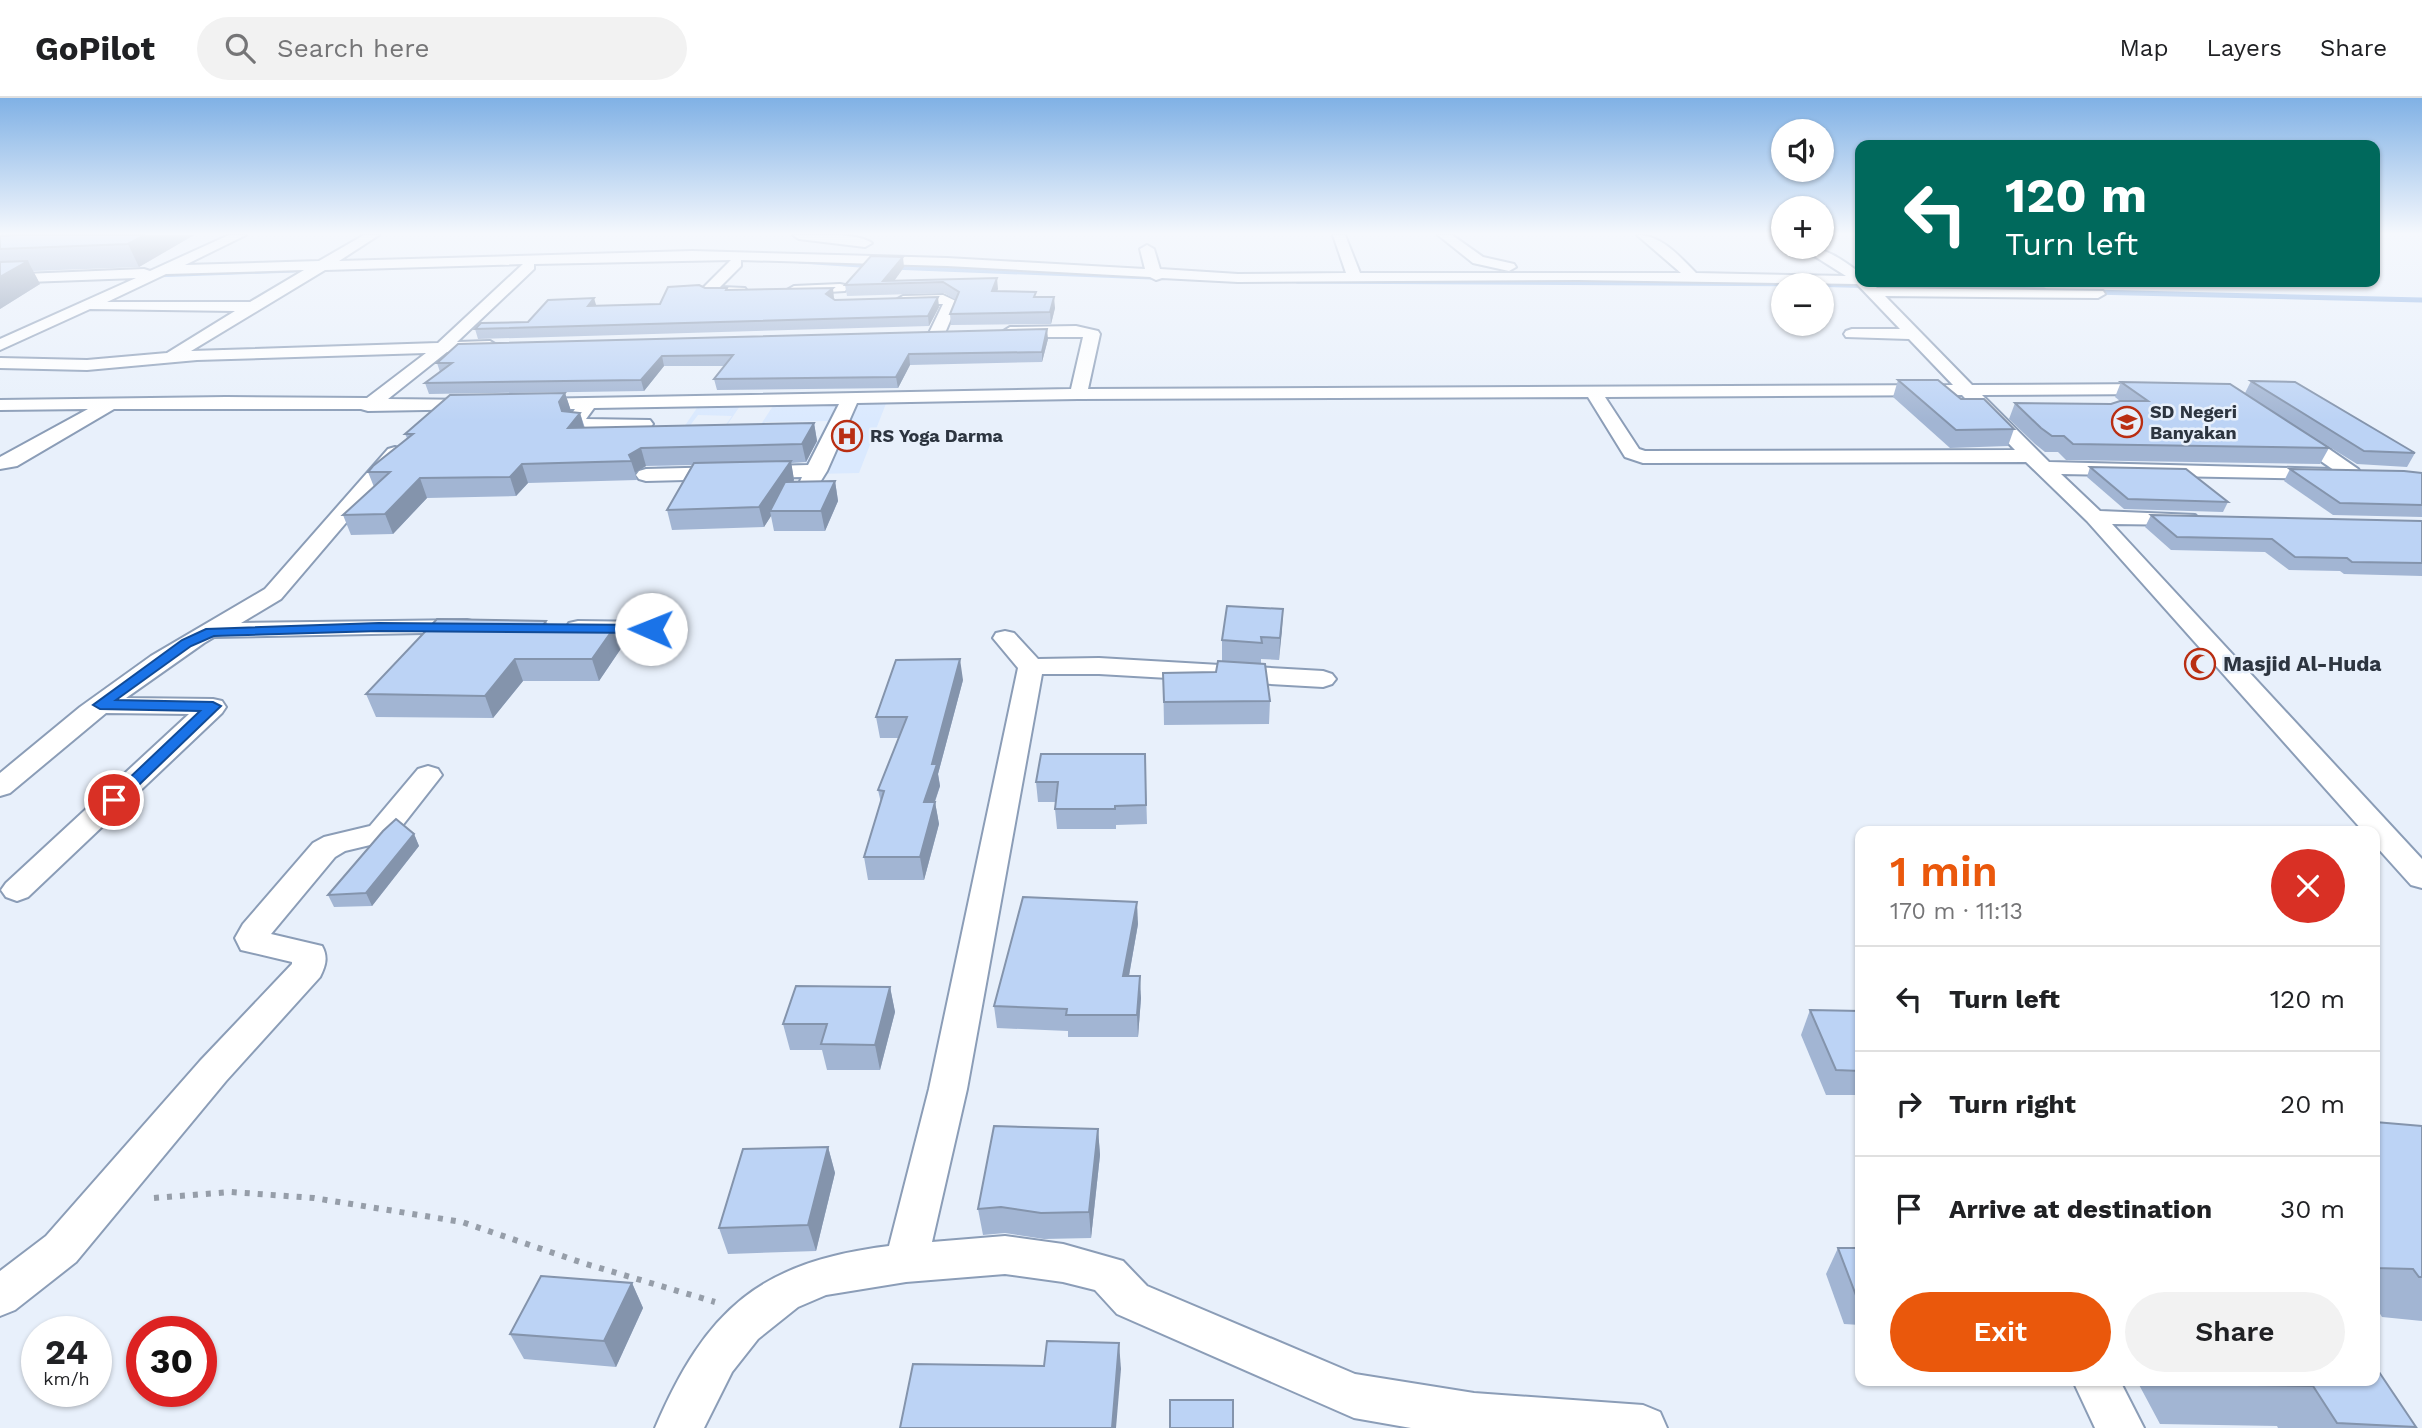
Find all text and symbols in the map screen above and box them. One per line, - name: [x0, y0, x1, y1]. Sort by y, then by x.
- search box: [197, 17, 687, 80]
- text: GoPilot: [35, 29, 155, 68]
- icon: search: [221, 29, 259, 67]
- text: Search here: [277, 33, 429, 63]
- text: Map: [2120, 34, 2168, 62]
- text: Layers: [2206, 34, 2282, 62]
- text: Share: [2320, 34, 2387, 62]
- map controls: [1771, 119, 1834, 336]
- button: sound: [1771, 119, 1834, 182]
- text: 120 m: [2005, 166, 2147, 224]
- icon: left: [1890, 168, 1981, 259]
- button: +: [1771, 196, 1834, 259]
- text: Turn left: [2005, 225, 2138, 263]
- button: −: [1771, 273, 1834, 336]
- place label: SD Negeri Banyakan: [2150, 401, 2237, 443]
- school or university icon: SD Negeri Banyakan: [2110, 405, 2144, 439]
- hospital icon: RS Yoga Darma: [830, 419, 864, 453]
- place label: RS Yoga Darma: [870, 425, 1004, 446]
- position arrow: [614, 592, 688, 666]
- mosque icon: Masjid Al-Huda: [2183, 647, 2217, 681]
- place label: Masjid Al-Huda: [2223, 651, 2382, 676]
- pin: [84, 770, 144, 830]
- icon: arrive: [95, 781, 133, 819]
- text: 1 min: [1890, 847, 1998, 896]
- button: close: [2271, 849, 2345, 923]
- text: 170 m · 11:13: [1890, 898, 2023, 925]
- icon: left: [1890, 980, 1928, 1018]
- text: Turn left: [1949, 984, 2060, 1014]
- text: 120 m: [2270, 984, 2345, 1014]
- icon: right: [1890, 1085, 1928, 1123]
- text: Turn right: [1949, 1089, 2076, 1119]
- text: 20 m: [2280, 1089, 2345, 1119]
- icon: arrive: [1890, 1190, 1928, 1228]
- text: Arrive at destination: [1949, 1194, 2212, 1224]
- text: 30 m: [2280, 1194, 2345, 1224]
- button: Exit: [1890, 1292, 2111, 1372]
- button: Share: [2125, 1292, 2345, 1372]
- speed limit sign: 30: [126, 1316, 217, 1407]
- text: 24: [45, 1331, 88, 1373]
- text: km/h: [43, 1368, 90, 1389]

